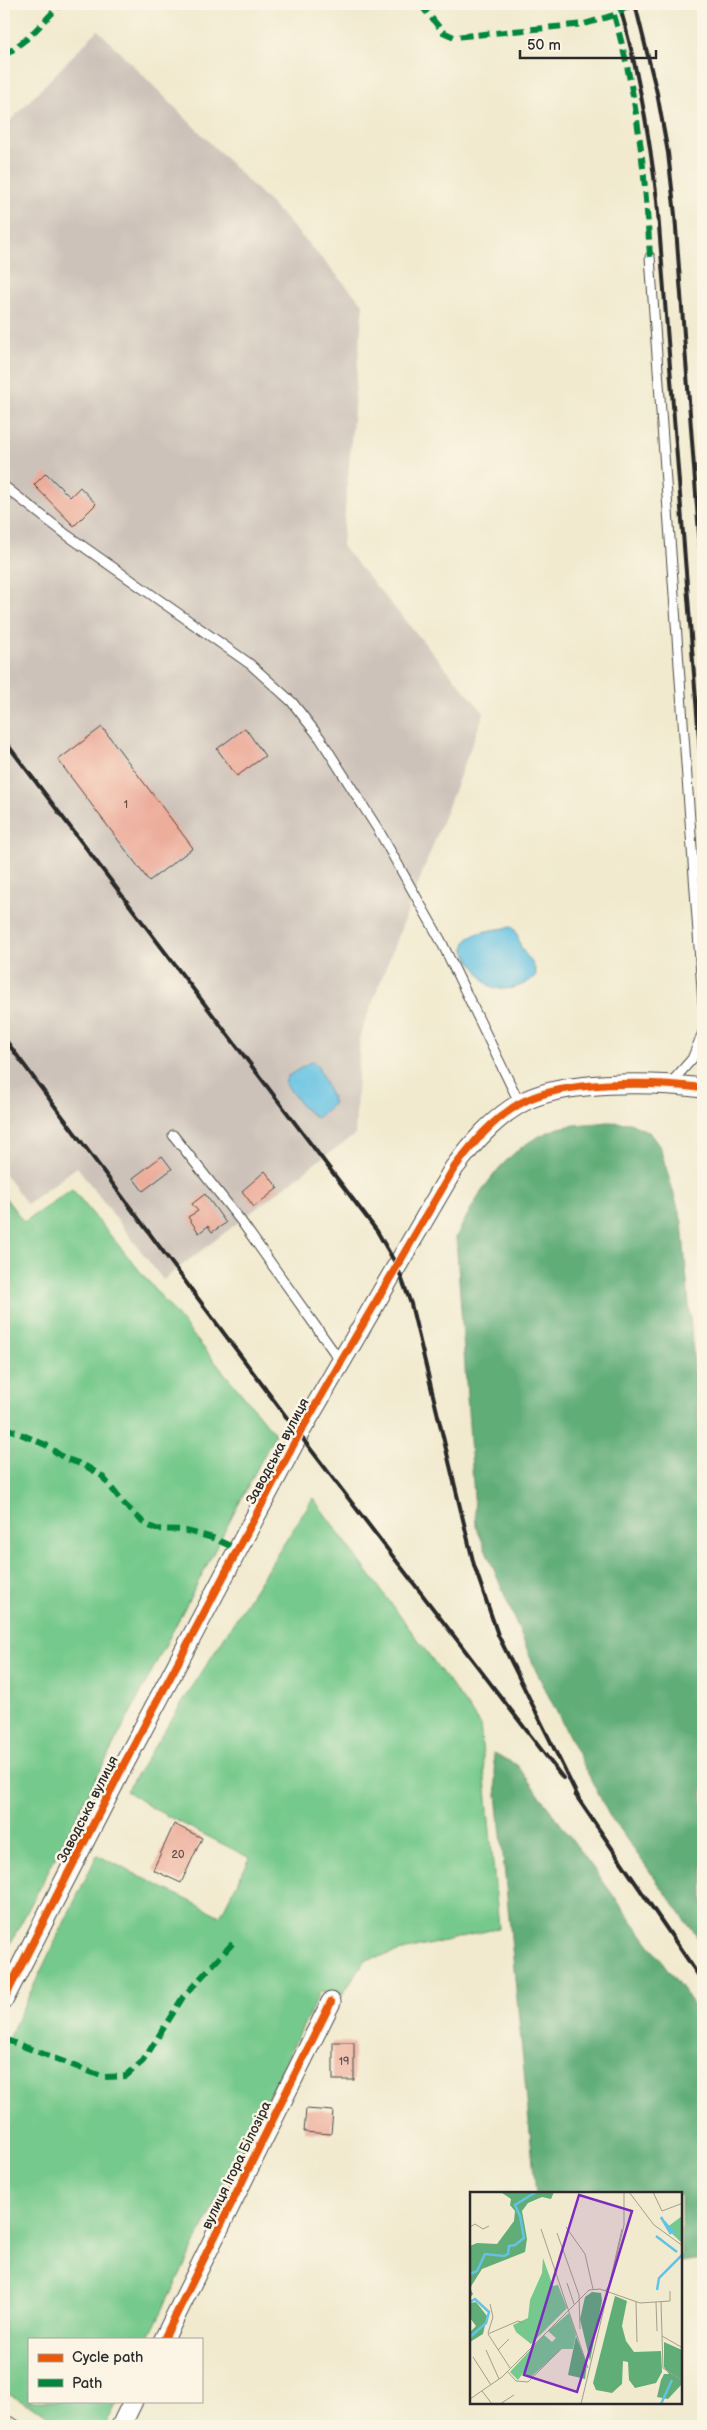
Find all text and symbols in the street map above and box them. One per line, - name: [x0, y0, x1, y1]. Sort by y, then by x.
- scale bar: [520, 28, 656, 60]
- text: 50 m: [527, 36, 561, 55]
- house number: 1: [124, 798, 128, 811]
- street label: Заводська вулиця: [242, 1395, 313, 1507]
- street label: Заводська вулиця: [53, 1753, 122, 1866]
- house number: 20: [172, 1848, 185, 1861]
- house number: 19: [339, 2055, 349, 2068]
- street label: вулиця Ігора Білозіра: [198, 2098, 275, 2232]
- inset map: [470, 2192, 682, 2405]
- legend: [28, 2338, 202, 2402]
- text: Cycle path: [72, 2348, 143, 2367]
- text: Path: [72, 2374, 102, 2393]

